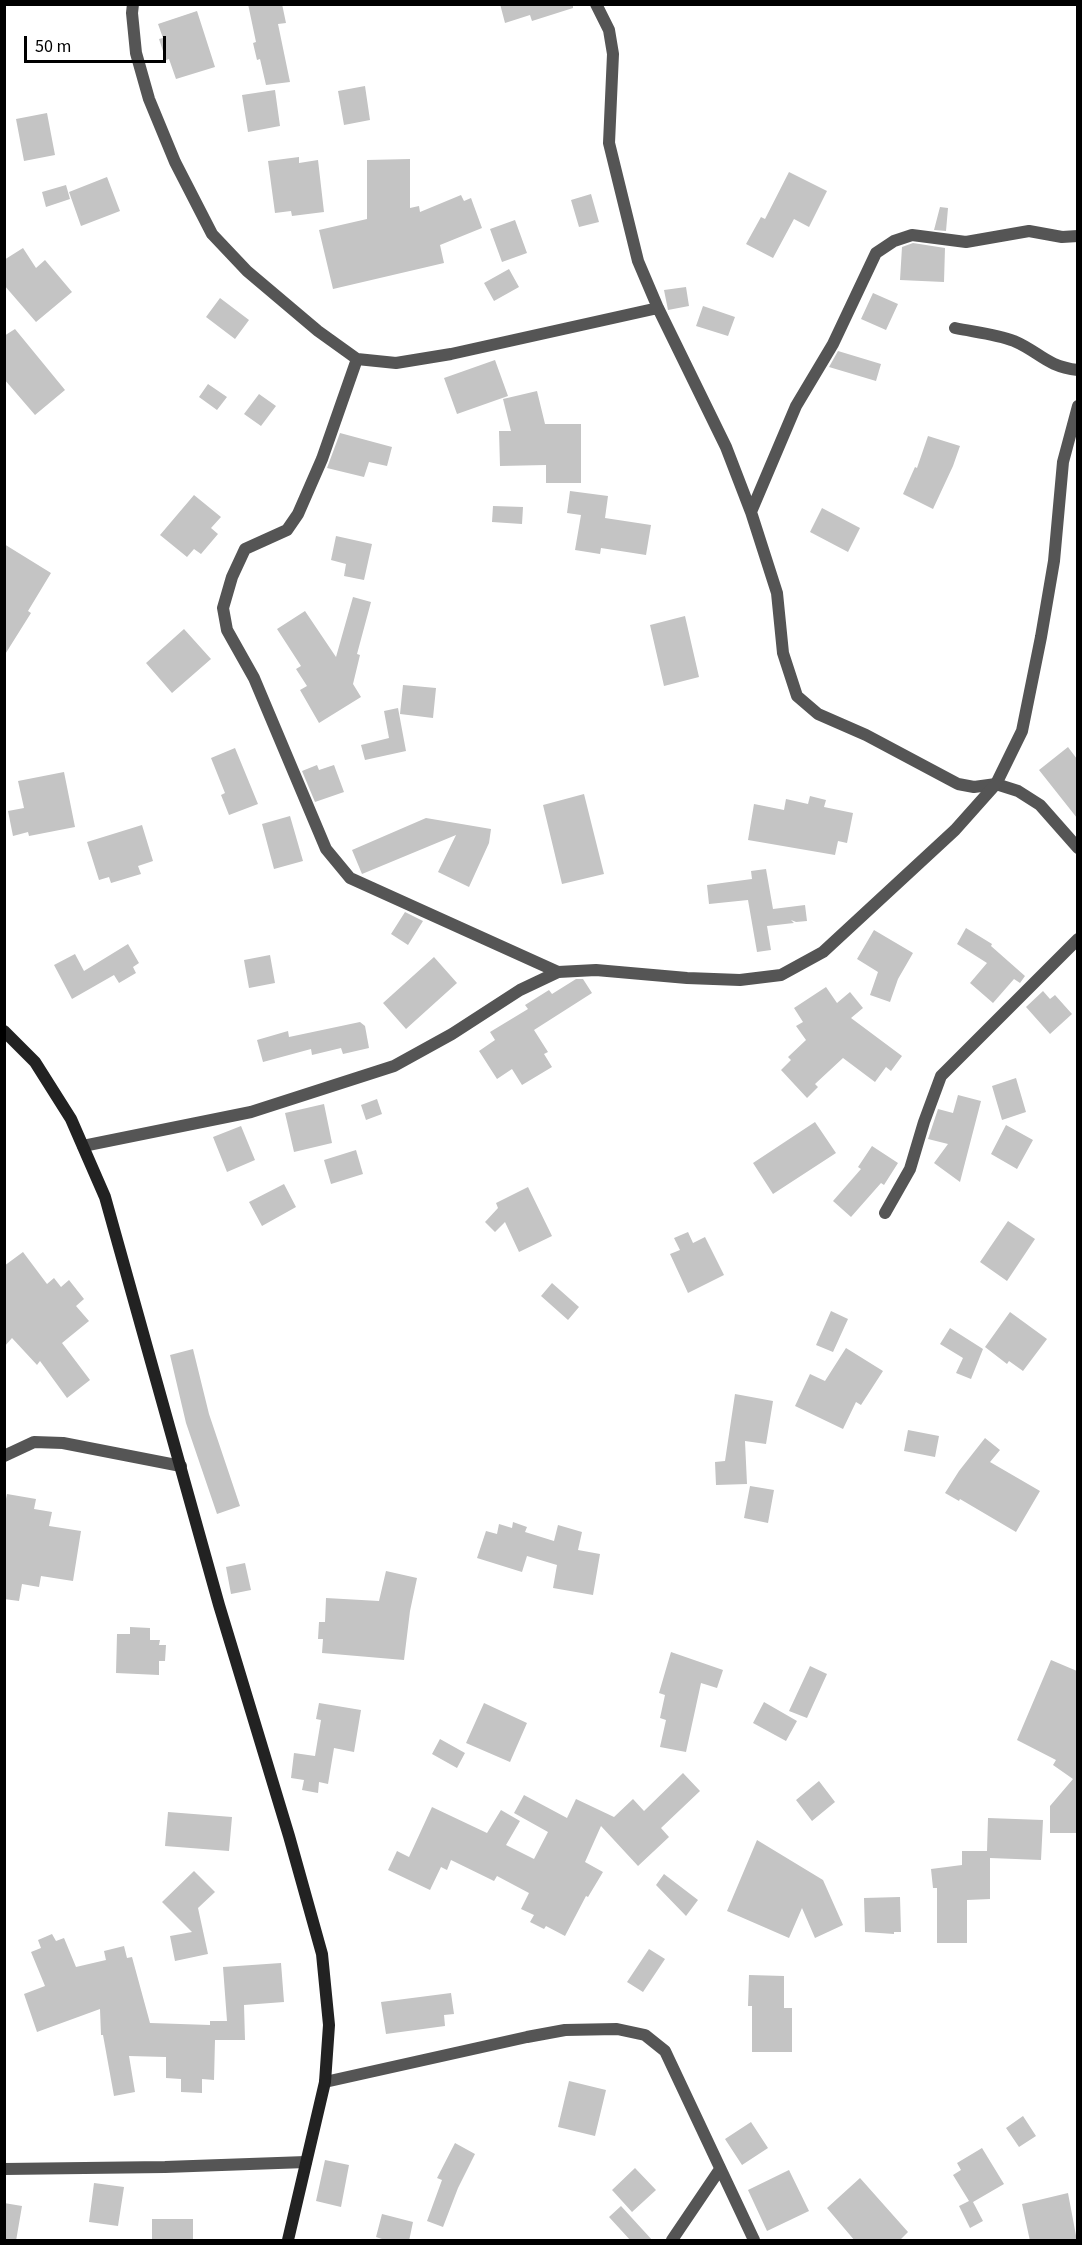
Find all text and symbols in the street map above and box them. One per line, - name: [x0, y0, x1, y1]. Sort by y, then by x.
- scale bar: [27, 24, 170, 62]
- text: 50 m: [35, 34, 71, 59]

